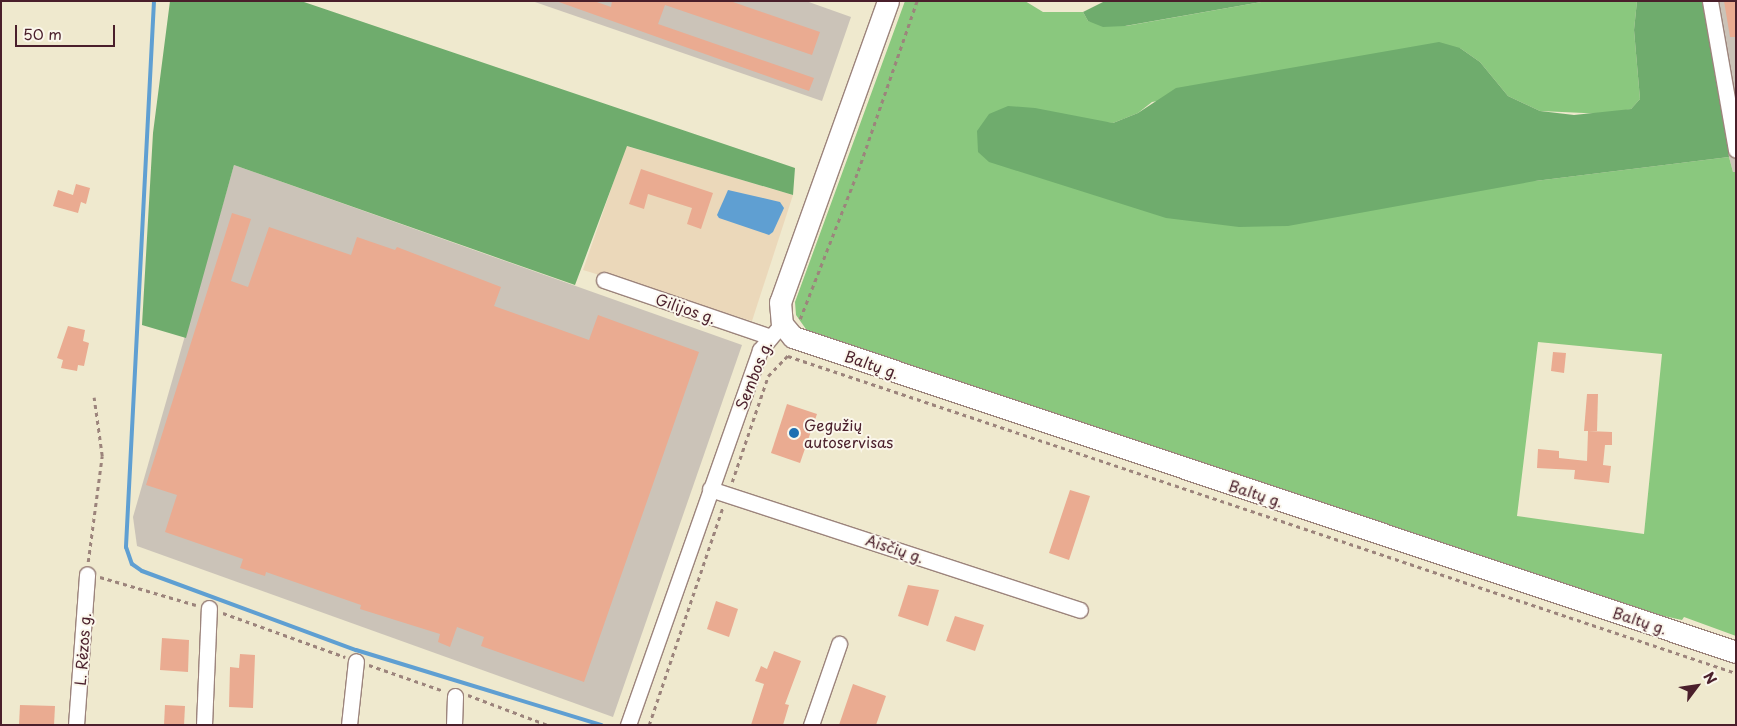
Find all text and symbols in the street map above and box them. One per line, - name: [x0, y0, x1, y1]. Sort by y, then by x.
- scale bar: [18, 15, 118, 47]
- text: 50 m: [23, 22, 62, 45]
- street label: Gilijos g.: [654, 289, 718, 327]
- street label: Sembos g.: [731, 338, 775, 412]
- street label: Baltų g.: [842, 346, 902, 382]
- place label: Gegužių autoservisas: [804, 415, 893, 450]
- marker: Gegužių autoservisas: [788, 427, 800, 439]
- street label: Baltų g.: [1226, 476, 1286, 510]
- street label: Aisčių g.: [864, 530, 926, 566]
- street label: Baltų g.: [1610, 603, 1670, 637]
- street label: L. Rėzos g.: [70, 611, 94, 687]
- north arrow: [1672, 661, 1722, 711]
- text: N: [1698, 668, 1722, 688]

